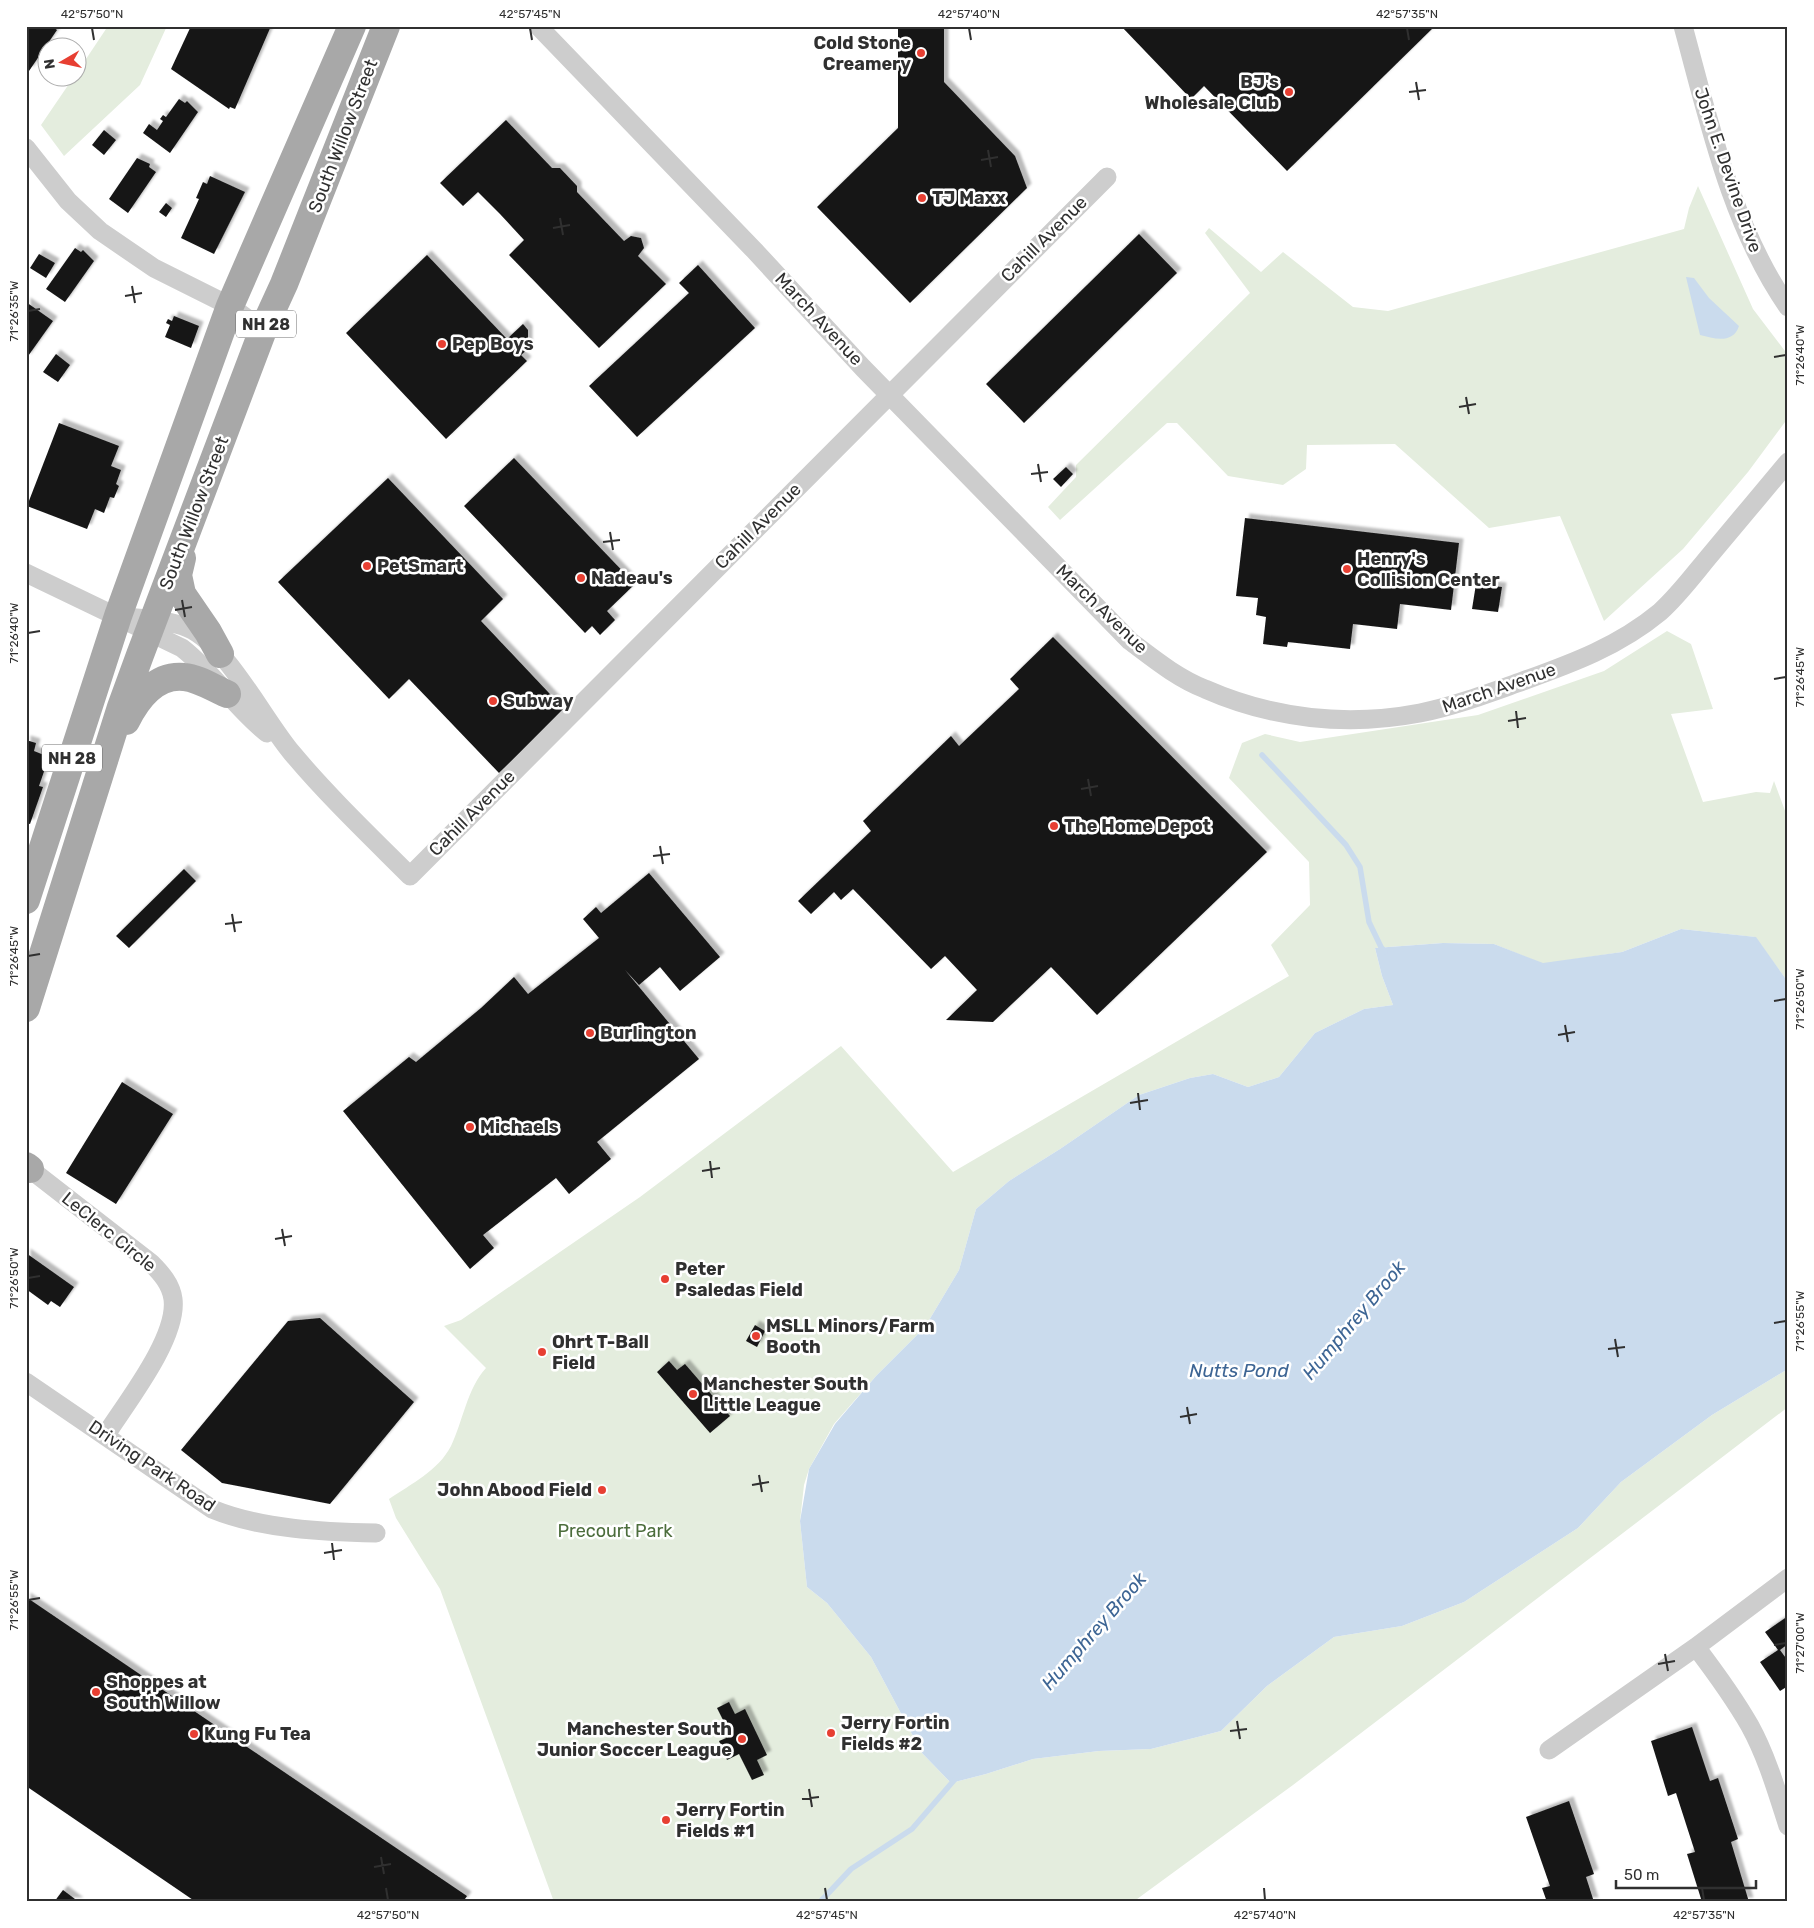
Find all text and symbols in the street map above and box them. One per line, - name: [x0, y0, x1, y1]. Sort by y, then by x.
- text: 42°57'50"N: [61, 7, 123, 21]
- text: 42°57'45"N: [499, 7, 561, 21]
- text: 42°57'40"N: [938, 7, 1000, 21]
- text: 42°57'35"N: [1376, 7, 1438, 21]
- place label: Cold Stone Creamery: [813, 32, 911, 75]
- north arrow: [38, 38, 88, 88]
- marker: Cold Stone Creamery: [915, 47, 927, 59]
- street label: South Willow Street: [304, 56, 382, 216]
- text: N: [40, 58, 59, 70]
- place label: BJ's Wholesale Club: [1145, 71, 1279, 114]
- street label: John E. Devine Drive: [1689, 85, 1767, 255]
- marker: BJ's Wholesale Club: [1283, 86, 1295, 98]
- place label: TJ Maxx: [932, 187, 1006, 209]
- street label: Cahill Avenue: [996, 191, 1092, 287]
- marker: TJ Maxx: [916, 192, 928, 204]
- street label: March Avenue: [770, 268, 868, 370]
- text: 71°26'35"W: [7, 280, 21, 341]
- road number: NH 28: [236, 310, 296, 338]
- text: 71°26'40"W: [1793, 324, 1807, 385]
- place label: Pep Boys: [452, 333, 534, 355]
- marker: Pep Boys: [436, 338, 448, 350]
- street label: South Willow Street: [155, 433, 233, 593]
- street label: Cahill Avenue: [710, 478, 806, 574]
- place label: Henry's Collision Center: [1357, 548, 1500, 591]
- place label: PetSmart: [377, 555, 464, 577]
- marker: PetSmart: [361, 560, 373, 572]
- street label: March Avenue: [1052, 560, 1152, 658]
- marker: Henry's Collision Center: [1341, 563, 1353, 575]
- place label: Nadeau's: [591, 567, 673, 589]
- marker: Nadeau's: [575, 572, 587, 584]
- text: 71°26'40"W: [7, 602, 21, 663]
- text: 71°26'45"W: [1793, 646, 1807, 707]
- street label: March Avenue: [1439, 658, 1559, 718]
- place label: Subway: [503, 690, 574, 712]
- marker: Subway: [487, 695, 499, 707]
- road number: NH 28: [42, 744, 102, 771]
- street label: Cahill Avenue: [424, 765, 520, 861]
- place label: The Home Depot: [1064, 815, 1211, 837]
- marker: The Home Depot: [1048, 820, 1060, 832]
- text: 71°26'45"W: [7, 925, 21, 986]
- text: 71°26'50"W: [1793, 968, 1807, 1030]
- place label: Burlington: [600, 1022, 697, 1044]
- marker: Burlington: [584, 1027, 596, 1039]
- place label: Michaels: [480, 1116, 559, 1138]
- marker: Michaels: [464, 1121, 476, 1133]
- street label: LeClerc Circle: [57, 1187, 161, 1277]
- text: 71°26'50"W: [7, 1247, 21, 1309]
- water label: Humphrey Brook: [1298, 1256, 1411, 1384]
- place label: Peter Psaledas Field: [675, 1258, 803, 1301]
- marker: Peter Psaledas Field: [659, 1273, 671, 1285]
- text: 71°26'55"W: [1793, 1290, 1807, 1351]
- place label: MSLL Minors/Farm Booth: [766, 1315, 935, 1358]
- marker: MSLL Minors/Farm Booth: [750, 1330, 762, 1342]
- place label: Ohrt T-Ball Field: [552, 1331, 649, 1374]
- marker: Ohrt T-Ball Field: [536, 1346, 548, 1358]
- water label: Nutts Pond: [1189, 1359, 1290, 1382]
- place label: Manchester South Little League: [703, 1373, 868, 1416]
- marker: Manchester South Little League: [687, 1388, 699, 1400]
- street label: Driving Park Road: [84, 1415, 220, 1517]
- place label: John Abood Field: [437, 1479, 592, 1501]
- marker: John Abood Field: [596, 1484, 608, 1496]
- park label: Precourt Park: [557, 1520, 673, 1542]
- water label: Humphrey Brook: [1037, 1567, 1151, 1694]
- text: 71°26'55"W: [7, 1569, 21, 1630]
- text: 71°27'00"W: [1793, 1612, 1807, 1674]
- place label: Shoppes at South Willow: [106, 1671, 220, 1714]
- marker: Shoppes at South Willow: [90, 1686, 102, 1698]
- place label: Jerry Fortin Fields #2: [841, 1712, 950, 1755]
- place label: Manchester South Junior Soccer League: [537, 1718, 732, 1761]
- place label: Kung Fu Tea: [204, 1723, 311, 1745]
- marker: Jerry Fortin Fields #2: [825, 1727, 837, 1739]
- marker: Kung Fu Tea: [188, 1728, 200, 1740]
- marker: Manchester South Junior Soccer League: [736, 1733, 748, 1745]
- place label: Jerry Fortin Fields #1: [676, 1799, 785, 1842]
- marker: Jerry Fortin Fields #1: [660, 1814, 672, 1826]
- scale bar: [1616, 1858, 1756, 1890]
- text: 50 m: [1624, 1866, 1659, 1884]
- text: 42°57'50"N: [357, 1908, 419, 1922]
- text: 42°57'45"N: [796, 1908, 858, 1922]
- text: 42°57'40"N: [1234, 1908, 1296, 1922]
- text: 42°57'35"N: [1673, 1908, 1735, 1922]

